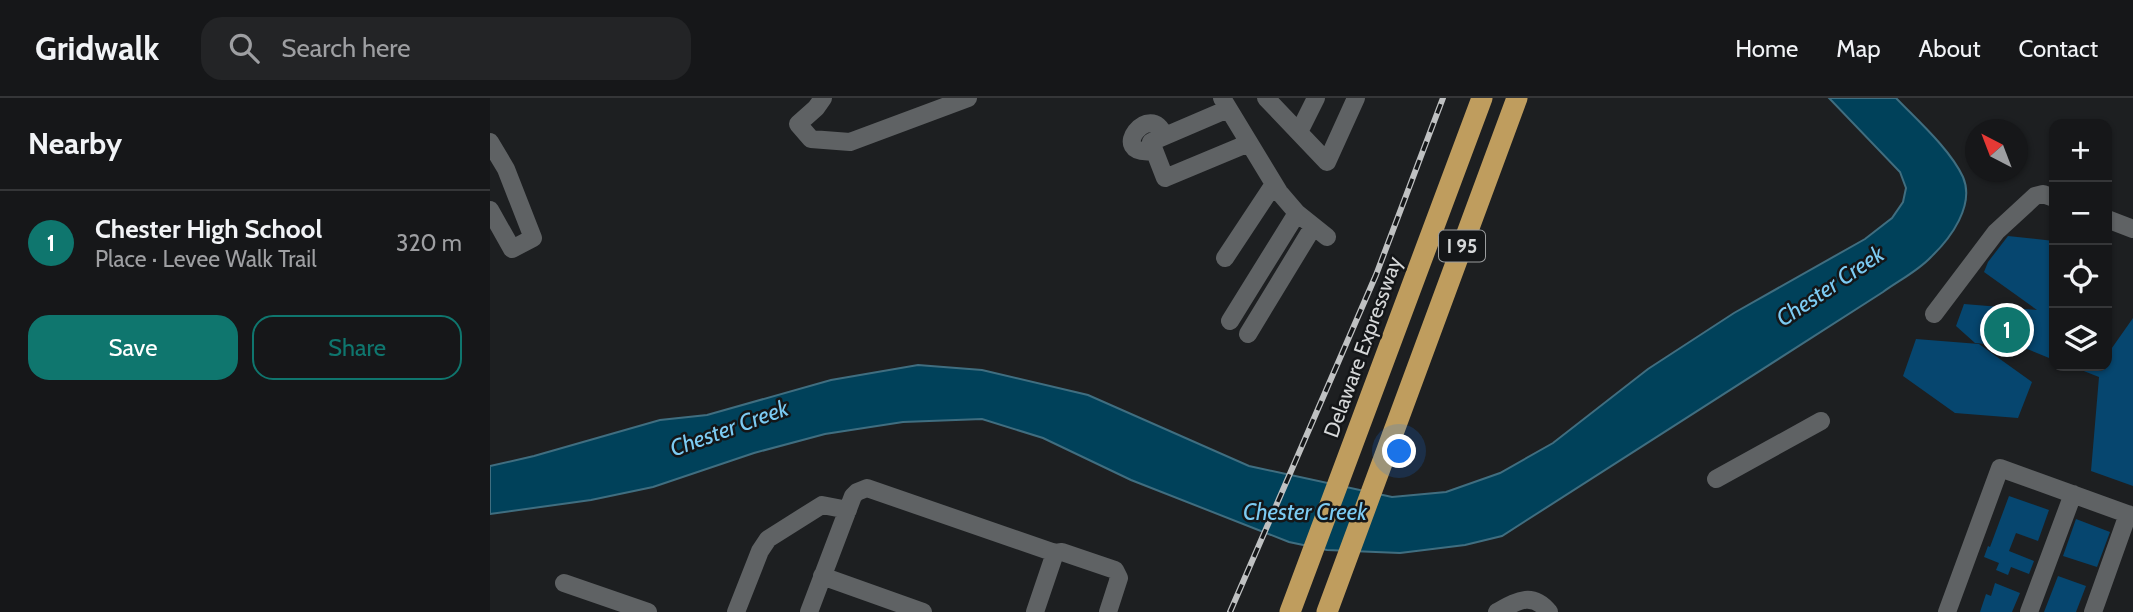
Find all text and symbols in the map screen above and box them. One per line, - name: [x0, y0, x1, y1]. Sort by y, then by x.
- search box: [201, 17, 691, 80]
- text: Gridwalk: [35, 28, 159, 68]
- icon: search: [225, 29, 263, 67]
- text: Search here: [281, 32, 410, 64]
- text: Home: [1735, 34, 1798, 63]
- text: Map: [1836, 34, 1881, 63]
- text: About: [1919, 34, 1981, 63]
- text: Contact: [2019, 34, 2098, 63]
- north arrow: [1965, 119, 2028, 182]
- map controls: [2049, 119, 2112, 371]
- button: +: [2049, 119, 2112, 182]
- text: Nearby: [28, 125, 122, 162]
- button: −: [2049, 182, 2112, 245]
- text: Chester High School: [95, 213, 322, 245]
- text: 1: [47, 229, 55, 257]
- text: 320 m: [396, 229, 462, 257]
- road number: I 95: [1439, 230, 1485, 262]
- water label: Chester Creek: [1771, 239, 1890, 332]
- text: Place · Levee Walk Trail: [95, 245, 317, 273]
- button: locate: [2049, 245, 2112, 308]
- street label: Delaware Expressway: [1318, 252, 1407, 441]
- pin: 1: [1984, 304, 2030, 356]
- button: layers: [2049, 308, 2112, 371]
- button: Save: [28, 315, 238, 380]
- button: Share: [252, 315, 462, 380]
- water label: Chester Creek: [666, 393, 793, 462]
- your location: [1382, 434, 1416, 468]
- water label: Chester Creek: [1243, 498, 1368, 526]

